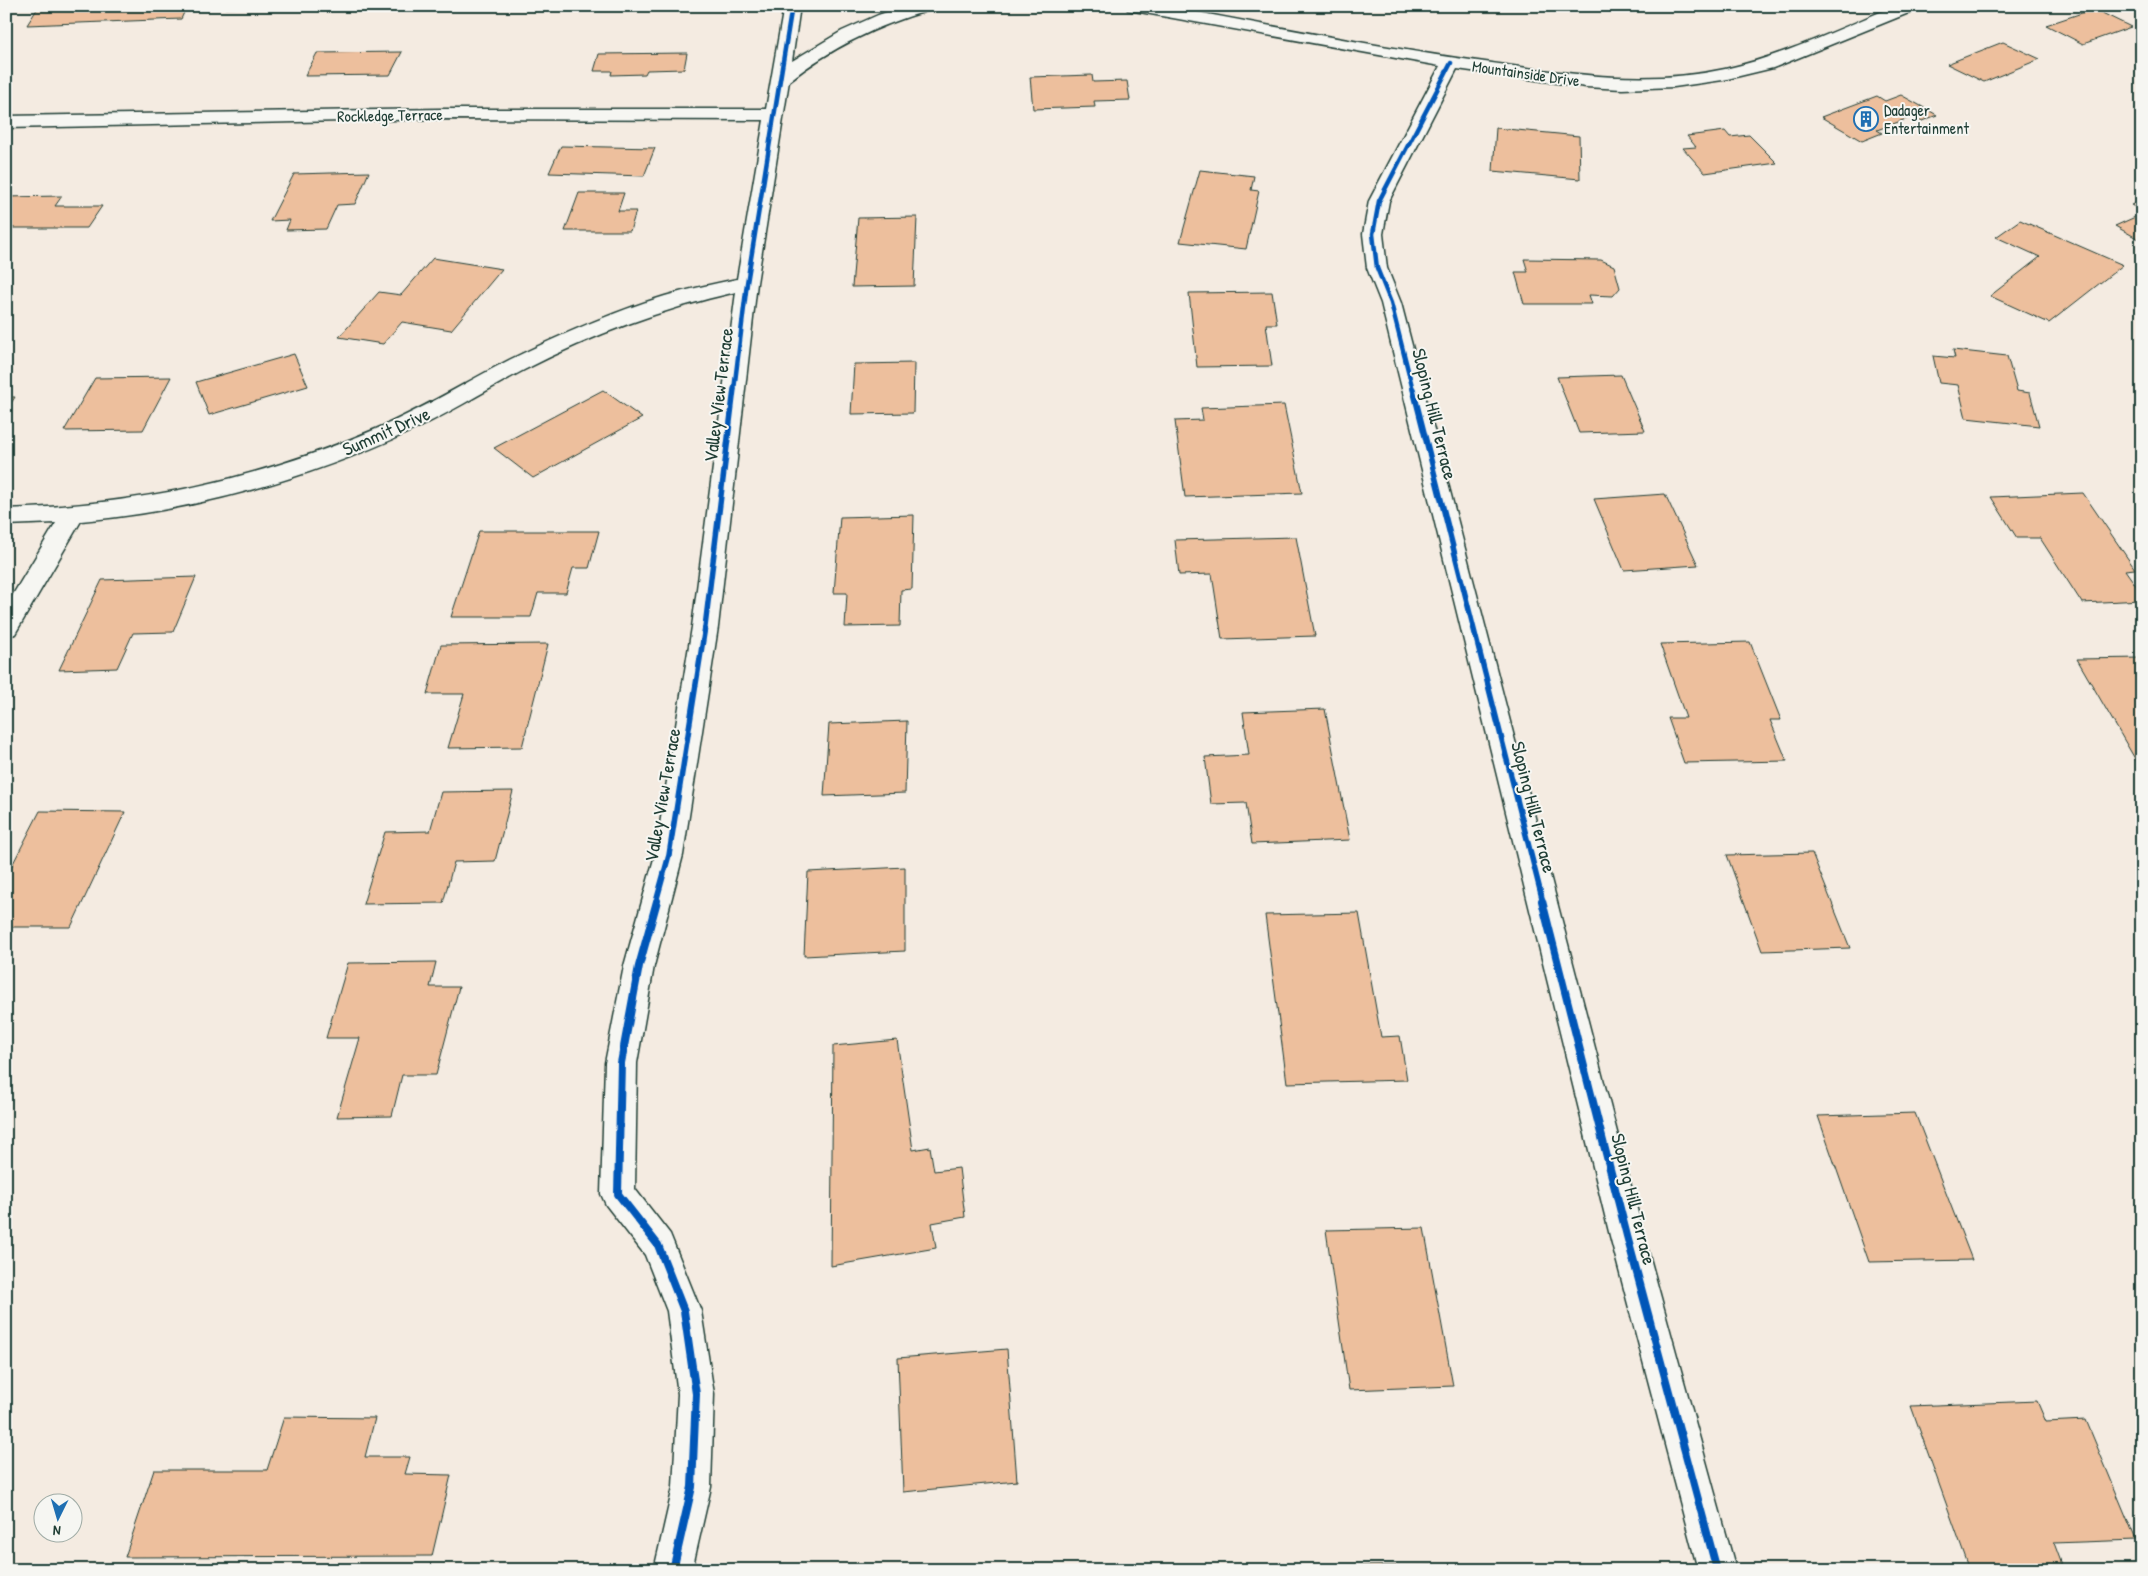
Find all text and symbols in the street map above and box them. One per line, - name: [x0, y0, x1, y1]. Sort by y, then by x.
- street label: Mountainside Drive: [1471, 55, 1582, 92]
- place label: Dadager Entertainment: [1884, 99, 1969, 139]
- street label: Rockledge Terrace: [337, 103, 444, 127]
- building icon: Dadager Entertainment: [1853, 106, 1879, 132]
- street label: Valley View Terrace: [697, 326, 739, 464]
- street label: Sloping Hill Terrace: [1406, 346, 1464, 483]
- street label: Summit Drive: [338, 400, 434, 462]
- street label: Valley View Terrace: [637, 726, 687, 864]
- street label: Sloping Hill Terrace: [1505, 739, 1563, 876]
- street label: Sloping Hill Terrace: [1605, 1131, 1663, 1268]
- north arrow: [32, 1494, 82, 1544]
- text: N: [52, 1522, 61, 1541]

